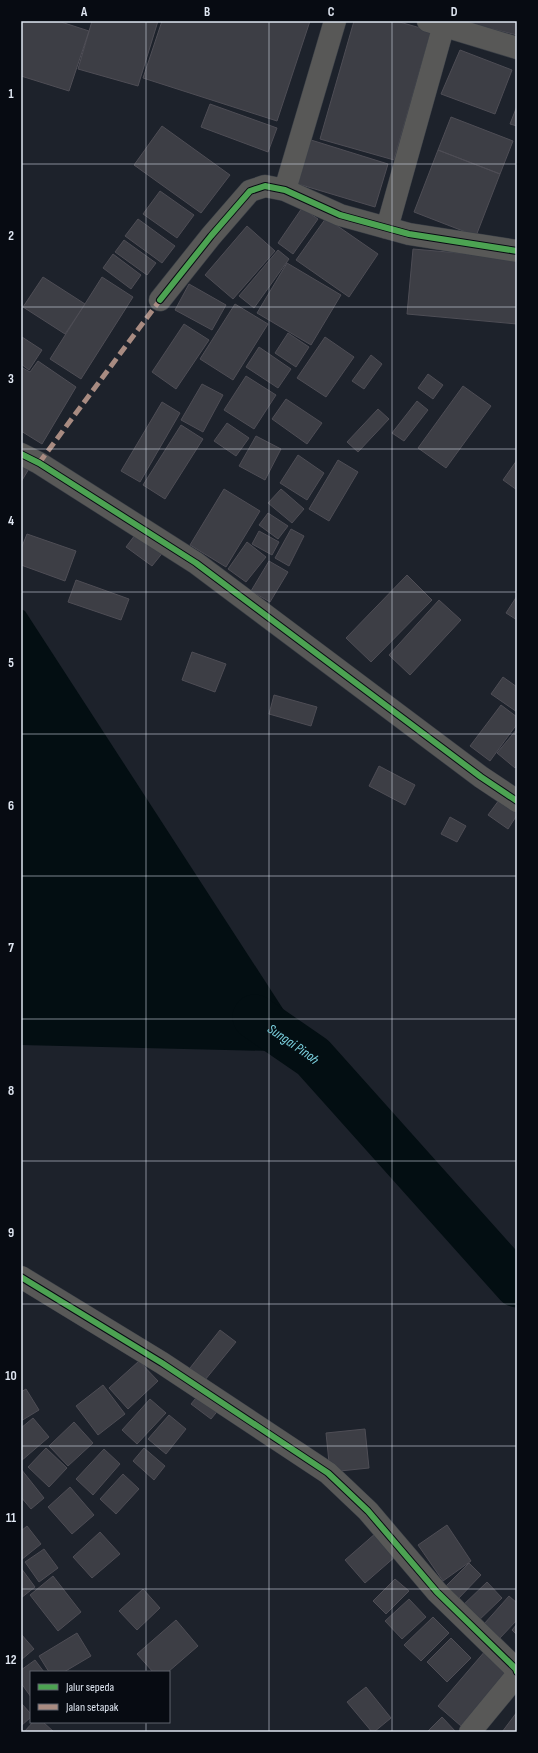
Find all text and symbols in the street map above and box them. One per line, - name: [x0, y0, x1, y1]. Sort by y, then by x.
- text: A: [80, 4, 88, 20]
- text: B: [204, 4, 210, 20]
- text: C: [328, 4, 335, 20]
- text: D: [451, 4, 458, 20]
- text: 1: [8, 86, 14, 102]
- text: 2: [8, 228, 14, 244]
- text: 3: [8, 371, 14, 387]
- text: 4: [8, 513, 14, 529]
- text: 5: [8, 655, 14, 671]
- text: 6: [8, 798, 14, 814]
- text: 7: [8, 940, 14, 956]
- water label: Sungai Pinoh: [264, 1020, 323, 1068]
- text: 8: [8, 1083, 14, 1099]
- text: 9: [8, 1225, 14, 1241]
- text: 10: [5, 1368, 17, 1384]
- text: 11: [6, 1510, 16, 1526]
- text: 12: [6, 1652, 17, 1668]
- legend: [30, 1671, 170, 1723]
- text: Jalur sepeda: [65, 1680, 115, 1695]
- text: Jalan setapak: [65, 1700, 119, 1715]

